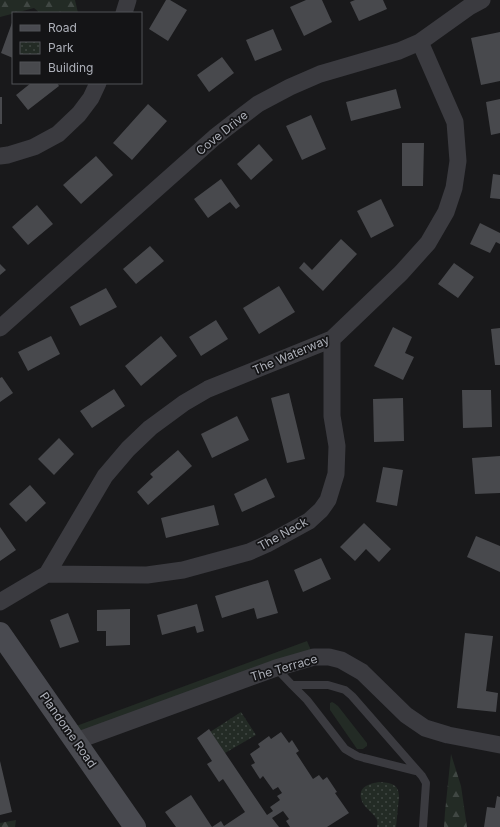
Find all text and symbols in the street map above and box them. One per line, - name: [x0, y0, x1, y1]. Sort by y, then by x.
- legend: [12, 12, 142, 84]
- text: Road: [48, 20, 77, 35]
- text: Park: [48, 40, 74, 55]
- text: Building: [48, 60, 93, 75]
- street label: Cove Drive: [193, 107, 251, 158]
- street label: The Waterway: [250, 332, 332, 377]
- street label: The Neck: [255, 514, 311, 553]
- street label: The Terrace: [249, 651, 319, 684]
- street label: Plandome Road: [37, 689, 100, 770]

